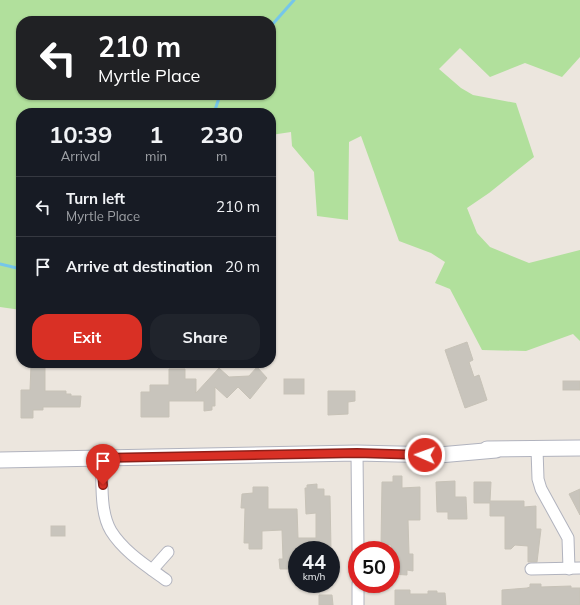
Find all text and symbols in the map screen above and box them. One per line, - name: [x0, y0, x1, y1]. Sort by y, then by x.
- text: 210 m: [98, 29, 181, 64]
- icon: left: [32, 32, 84, 84]
- text: Myrtle Place: [98, 64, 200, 87]
- text: 10:39: [49, 119, 112, 149]
- text: 1: [149, 119, 163, 149]
- text: 230: [200, 119, 243, 149]
- text: Arrival: [61, 148, 100, 164]
- text: min: [145, 148, 167, 164]
- text: m: [216, 148, 227, 164]
- text: Turn left: [66, 189, 125, 208]
- icon: left: [32, 196, 54, 218]
- text: 210 m: [216, 197, 260, 216]
- text: Myrtle Place: [66, 208, 140, 224]
- icon: arrive: [32, 256, 54, 278]
- text: Arrive at destination: [66, 257, 213, 276]
- text: 20 m: [225, 257, 260, 276]
- button: Exit: [32, 314, 142, 360]
- button: Share: [150, 314, 260, 360]
- position arrow: [404, 434, 446, 476]
- pin: [86, 444, 120, 485]
- icon: arrive: [92, 450, 114, 472]
- speed limit sign: 50: [348, 541, 400, 593]
- text: 44: [302, 549, 326, 574]
- text: km/h: [303, 570, 325, 583]

